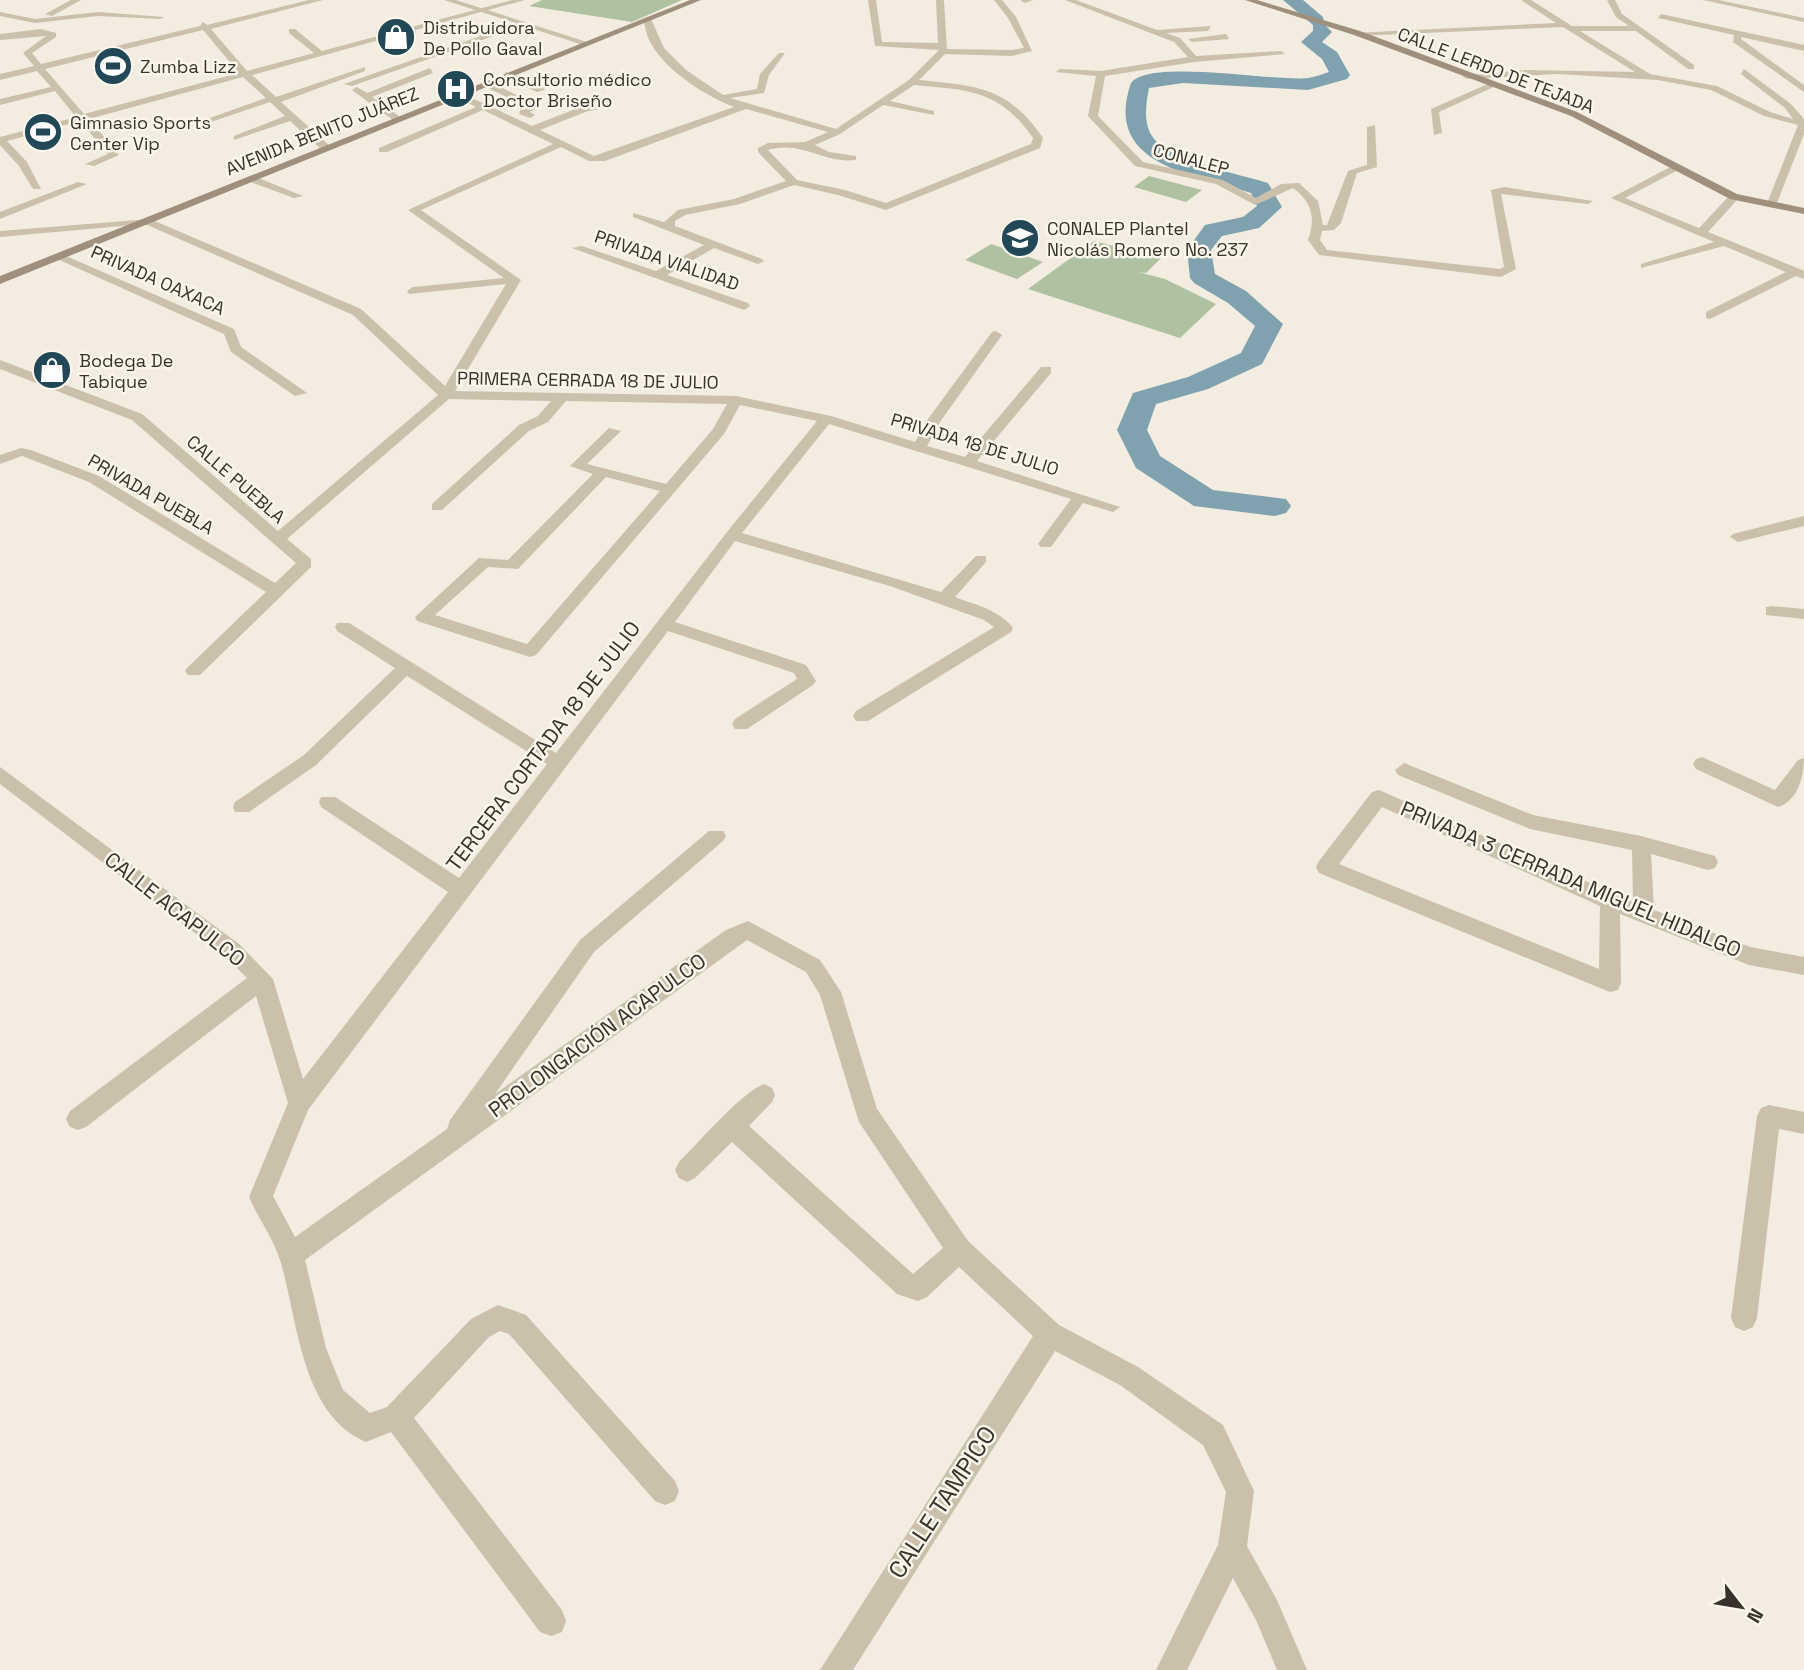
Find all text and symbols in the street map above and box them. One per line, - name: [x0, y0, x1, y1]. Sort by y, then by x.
- shop icon: Distribuidora De Pollo Gaval: [375, 16, 417, 58]
- place label: Distribuidora De Pollo Gaval: [423, 16, 542, 60]
- street label: CALLE LERDO DE TEJADA: [1394, 22, 1598, 118]
- sports icon: Zumba Lizz: [92, 45, 134, 87]
- place label: Zumba Lizz: [140, 55, 236, 78]
- hospital icon: Consultorio médico Doctor Briseño: [435, 68, 477, 110]
- place label: Consultorio médico Doctor Briseño: [483, 68, 652, 112]
- street label: AVENIDA BENITO JUÁREZ: [222, 82, 422, 180]
- sports icon: Gimnasio Sports Center Vip: [22, 111, 64, 153]
- place label: Gimnasio Sports Center Vip: [70, 111, 211, 155]
- street label: CONALEP: [1151, 138, 1232, 180]
- school or university icon: CONALEP Plantel Nicolás Romero No. 237: [999, 217, 1041, 259]
- place label: CONALEP Plantel Nicolás Romero No. 237: [1047, 217, 1248, 261]
- street label: PRIVADA VIALIDAD: [592, 224, 742, 296]
- street label: PRIVADA OAXACA: [87, 240, 229, 320]
- shop icon: Bodega De Tabique: [31, 349, 73, 391]
- place label: Bodega De Tabique: [79, 349, 173, 393]
- street label: PRIMERA CERRADA 18 DE JULIO: [457, 366, 719, 394]
- street label: PRIVADA 18 DE JULIO: [888, 407, 1062, 481]
- street label: CALLE PUEBLA: [182, 430, 290, 528]
- street label: PRIVADA PUEBLA: [84, 449, 218, 539]
- street label: TERCERA CORTADA 18 DE JULIO: [440, 616, 646, 876]
- street label: PRIVADA 3 CERRADA MIGUEL HIDALGO: [1397, 795, 1745, 963]
- street label: CALLE ACAPULCO: [99, 846, 251, 972]
- street label: PROLONGACIÓN ACAPULCO: [483, 947, 711, 1123]
- street label: CALLE TAMPICO: [881, 1420, 1003, 1584]
- north arrow: [1706, 1572, 1776, 1642]
- text: N: [1741, 1604, 1769, 1627]

